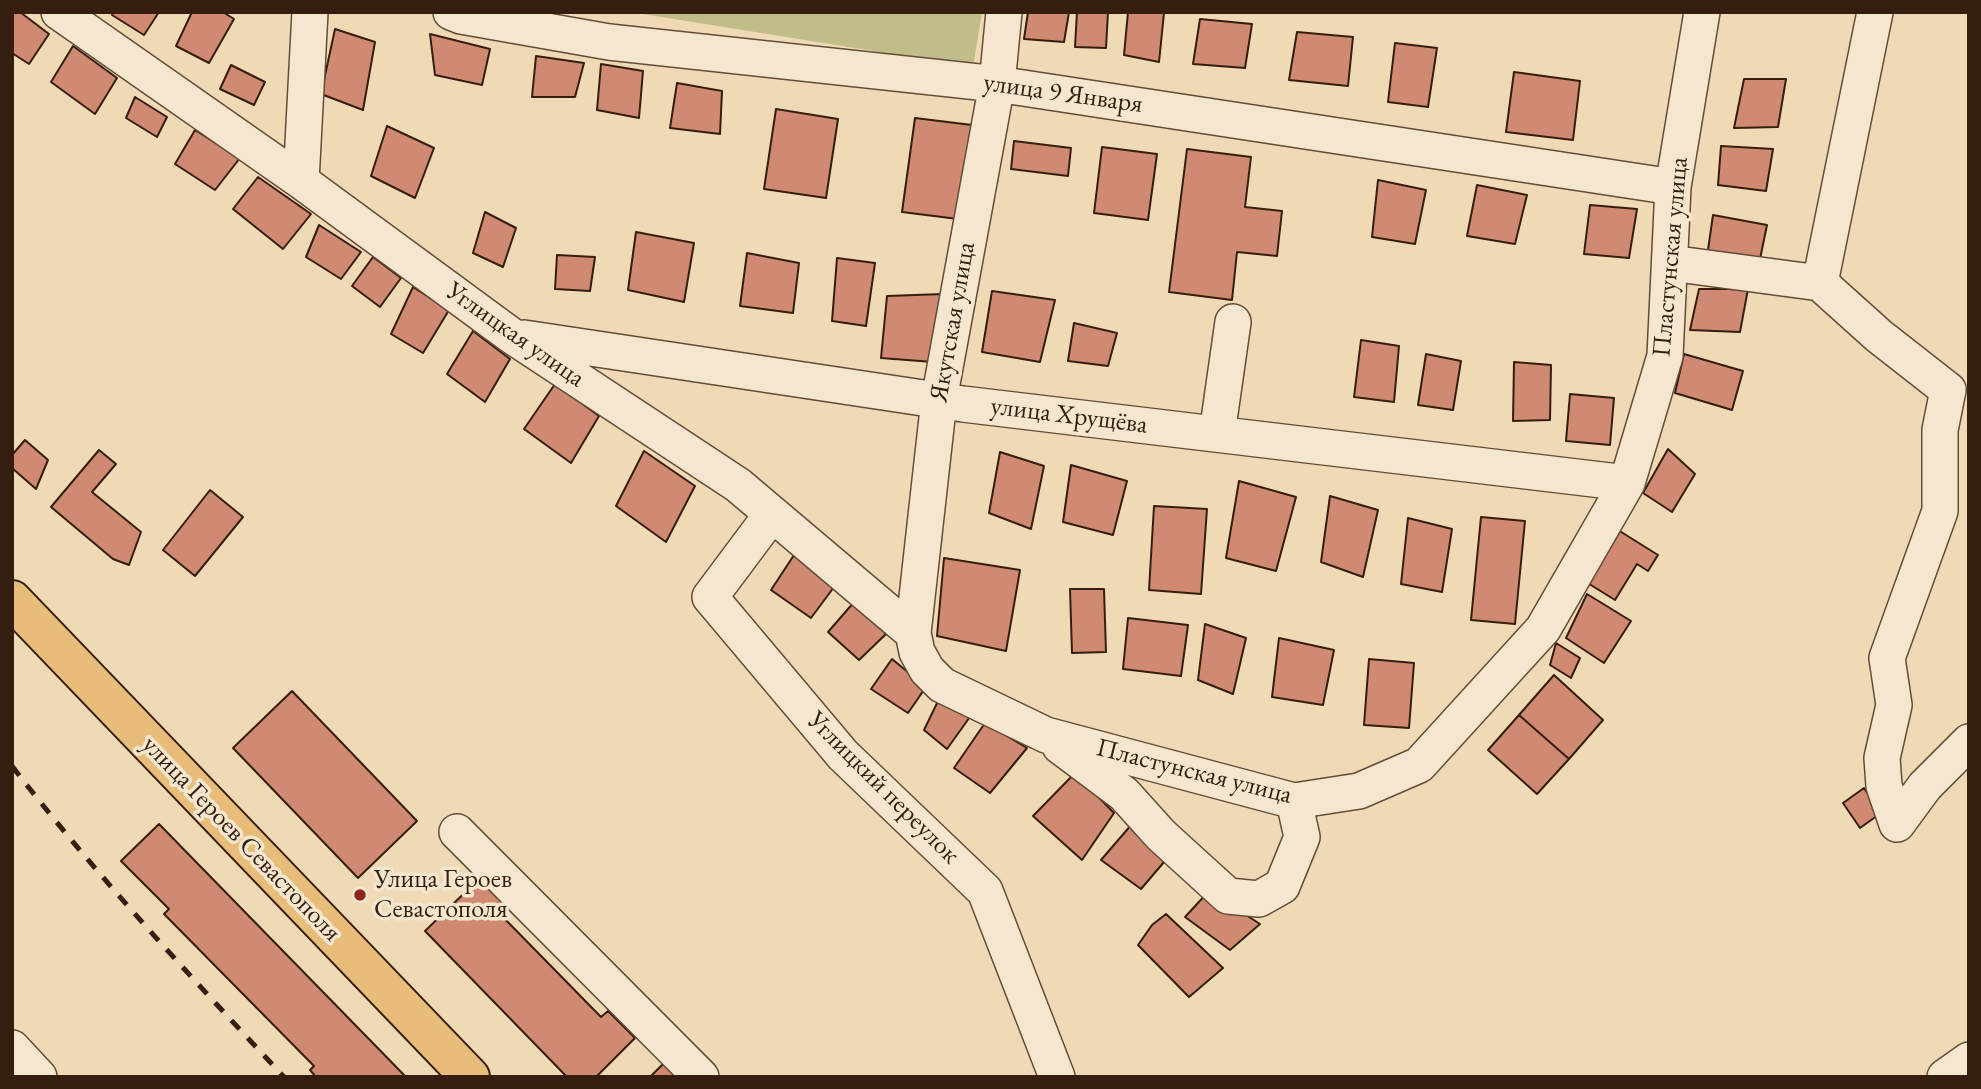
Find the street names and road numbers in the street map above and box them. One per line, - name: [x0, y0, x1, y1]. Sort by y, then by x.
- street label: улица 9 Января: [981, 67, 1145, 121]
- street label: Пластунская улица: [1647, 156, 1695, 358]
- street label: Якутская улица: [924, 239, 982, 405]
- street label: Углицкая улица: [440, 276, 590, 394]
- street label: улица Хрущёва: [989, 391, 1149, 441]
- street label: Углицкий переулок: [800, 705, 966, 871]
- street label: улица Героев Севастополя: [135, 730, 347, 948]
- street label: Пластунская улица: [1093, 733, 1295, 811]

